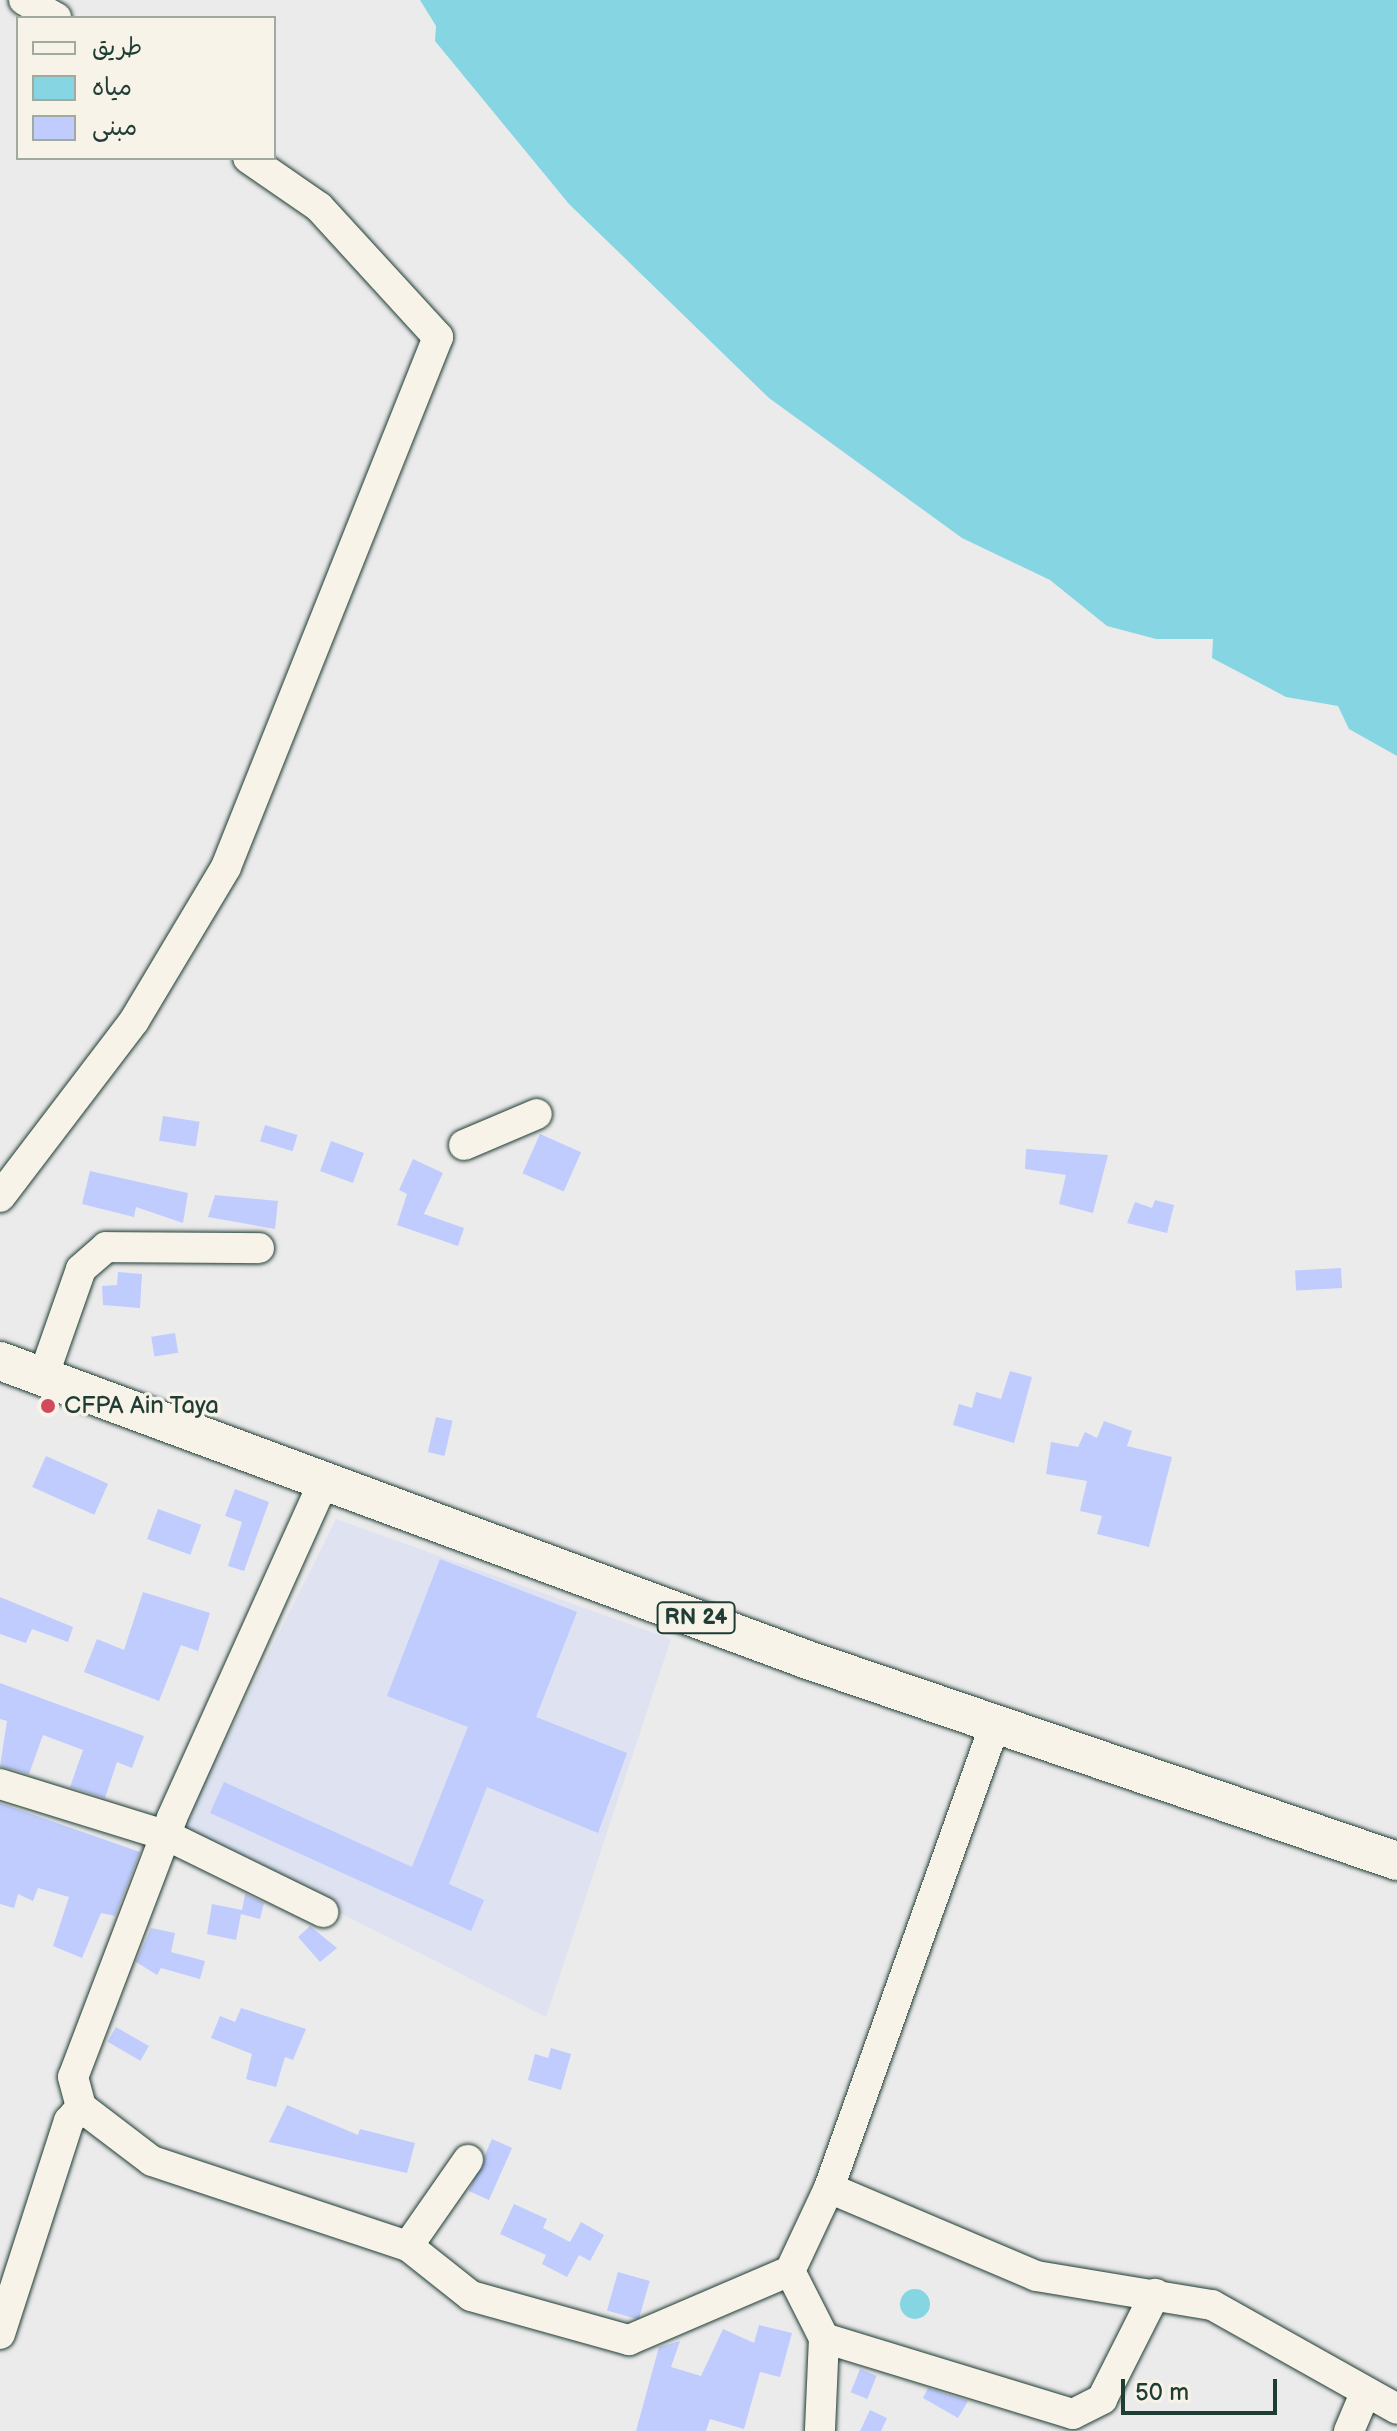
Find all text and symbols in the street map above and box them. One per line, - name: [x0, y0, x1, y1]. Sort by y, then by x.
- legend: [16, 16, 276, 160]
- text: طريق: [92, 33, 142, 62]
- text: مياه: [92, 73, 132, 102]
- text: مبنى: [92, 113, 137, 142]
- place label: CFPA Ain Taya: [64, 1392, 220, 1420]
- marker: CFPA Ain Taya: [39, 1397, 57, 1415]
- road number: RN 24: [656, 1600, 736, 1636]
- scale bar: [1125, 2363, 1281, 2413]
- text: 50 m: [1135, 2378, 1189, 2407]

